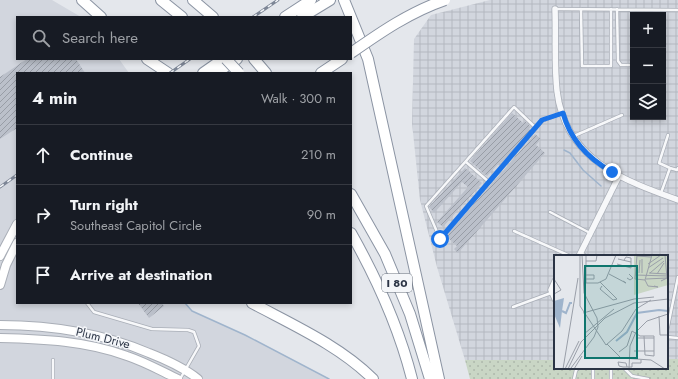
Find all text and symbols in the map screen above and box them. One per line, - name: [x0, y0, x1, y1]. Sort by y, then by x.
- map controls: [630, 12, 666, 120]
- button: +: [630, 12, 666, 48]
- search box: [16, 16, 352, 60]
- icon: search: [30, 27, 52, 49]
- text: Search here: [62, 27, 138, 49]
- button: −: [630, 48, 666, 84]
- button: layers: [630, 84, 666, 120]
- text: 4 min: [32, 86, 77, 110]
- text: Walk · 300 m: [261, 89, 336, 108]
- icon: ahead: [32, 144, 54, 166]
- text: Continue: [70, 144, 133, 166]
- text: 210 m: [301, 145, 336, 164]
- route end: [603, 163, 621, 181]
- text: Turn right: [70, 194, 138, 216]
- icon: right: [32, 204, 54, 226]
- text: 90 m: [307, 205, 336, 224]
- text: Southeast Capitol Circle: [70, 216, 202, 235]
- route start: [431, 230, 449, 248]
- inset map: [554, 255, 668, 369]
- icon: arrive: [32, 264, 54, 286]
- text: Arrive at destination: [70, 264, 212, 286]
- road number: I 80: [382, 274, 412, 292]
- street label: Plum Drive: [74, 323, 132, 353]

